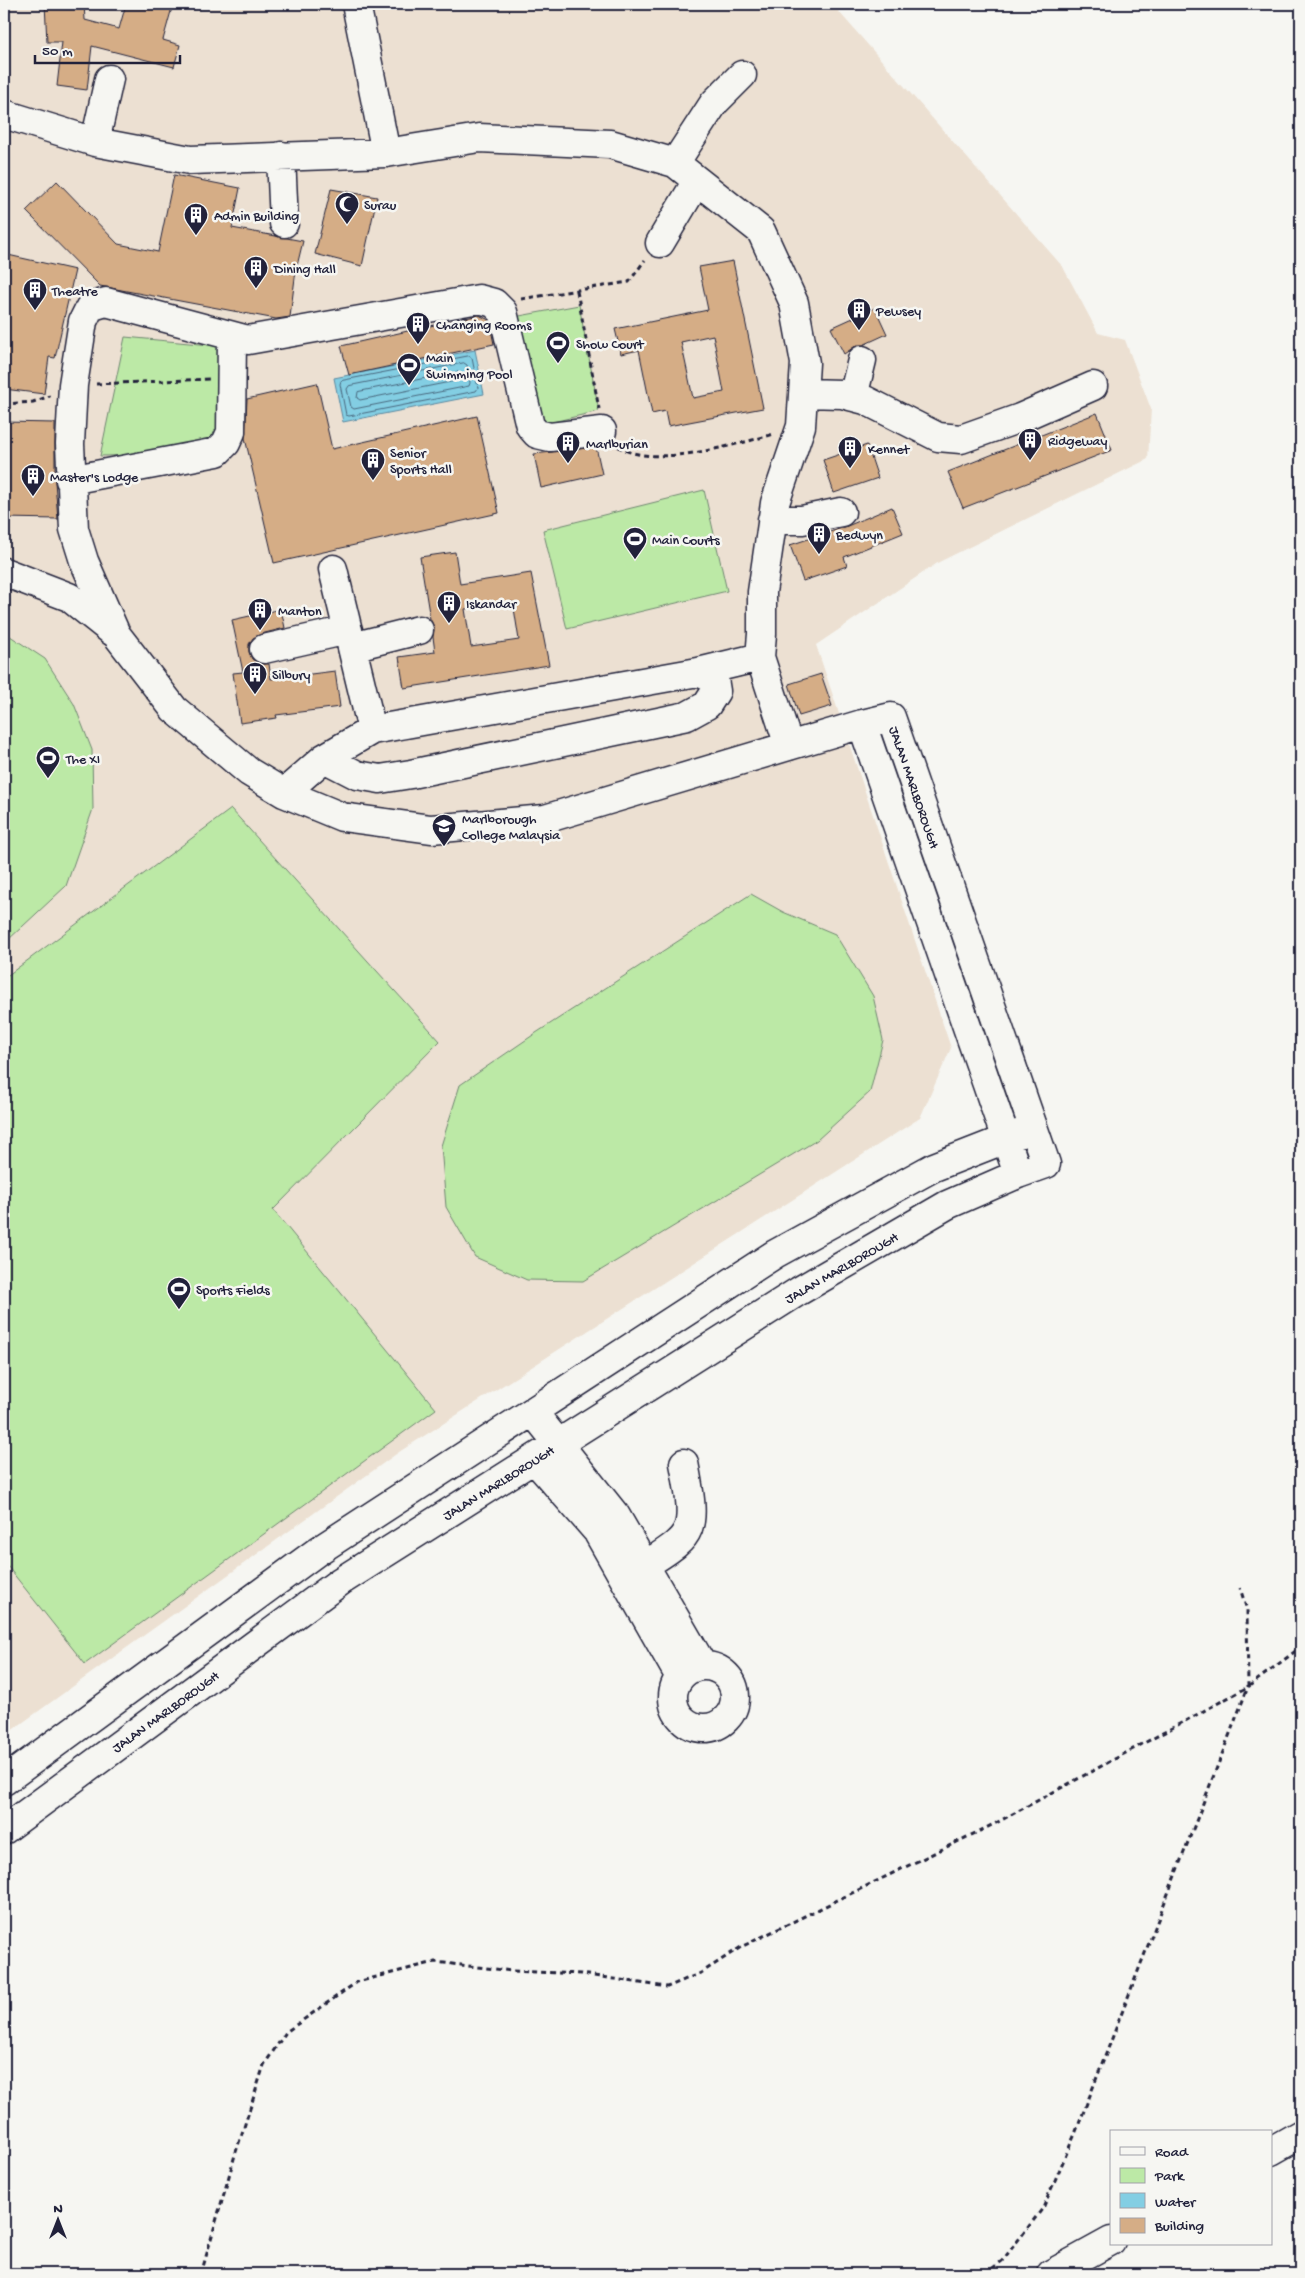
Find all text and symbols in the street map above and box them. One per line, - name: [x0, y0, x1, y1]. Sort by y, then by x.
- scale bar: [35, 32, 180, 64]
- text: 50 m: [42, 43, 73, 61]
- mosque icon: Surau: [334, 191, 360, 225]
- place label: Surau: [364, 198, 397, 215]
- building icon: Admin Building: [183, 202, 209, 236]
- place label: Admin Building: [214, 209, 299, 226]
- building icon: Dining Hall: [243, 255, 269, 289]
- place label: Dining Hall: [273, 262, 336, 279]
- building icon: Theatre: [22, 277, 48, 311]
- place label: Theatre: [51, 284, 99, 301]
- building icon: Pewsey: [846, 297, 872, 331]
- place label: Pewsey: [875, 304, 921, 321]
- building icon: Changing Rooms: [405, 311, 431, 345]
- place label: Changing Rooms: [436, 318, 532, 335]
- sports icon: Show Court: [545, 330, 571, 364]
- place label: Show Court: [576, 337, 645, 354]
- place label: Main Swimming Pool: [426, 351, 513, 384]
- sports icon: Main Swimming Pool: [396, 352, 422, 386]
- building icon: Ridgeway: [1017, 427, 1043, 461]
- building icon: Marlburian: [555, 430, 581, 464]
- place label: Ridgeway: [1048, 434, 1107, 451]
- building icon: Kennet: [837, 435, 863, 469]
- place label: Marlburian: [586, 437, 648, 454]
- place label: Kennet: [868, 442, 910, 459]
- place label: Senior Sports Hall: [390, 446, 452, 479]
- building icon: Senior Sports Hall: [360, 447, 386, 481]
- building icon: Master's Lodge: [20, 463, 46, 497]
- place label: Master's Lodge: [50, 470, 139, 487]
- building icon: Bedwyn: [806, 521, 832, 555]
- sports icon: Main Courts: [622, 526, 648, 560]
- place label: Bedwyn: [835, 528, 883, 545]
- place label: Main Courts: [652, 533, 721, 550]
- building icon: Iskandar: [436, 590, 462, 624]
- building icon: Manton: [247, 597, 273, 631]
- place label: Iskandar: [466, 597, 517, 614]
- place label: Manton: [278, 604, 322, 621]
- building icon: Silbury: [242, 661, 268, 695]
- place label: Silbury: [272, 668, 311, 685]
- street label: JALAN MARLBOROUGH: [884, 724, 942, 852]
- sports icon: The XI: [35, 745, 61, 779]
- place label: The XI: [65, 752, 100, 769]
- place label: Marlborough College Malaysia: [462, 812, 561, 845]
- school or university icon: Marlborough College Malaysia: [431, 813, 457, 847]
- street label: JALAN MARLBOROUGH: [782, 1229, 903, 1309]
- sports icon: Sports Fields: [166, 1276, 192, 1310]
- place label: Sports Fields: [196, 1283, 271, 1300]
- street label: JALAN MARLBOROUGH: [440, 1442, 559, 1525]
- street label: JALAN MARLBOROUGH: [110, 1668, 224, 1758]
- legend: [1110, 2130, 1272, 2246]
- text: Road: [1155, 2144, 1189, 2162]
- text: Park: [1154, 2168, 1185, 2186]
- text: Water: [1155, 2194, 1197, 2212]
- north arrow: [32, 2196, 82, 2246]
- text: N: [53, 2201, 63, 2218]
- text: Building: [1154, 2218, 1204, 2236]

